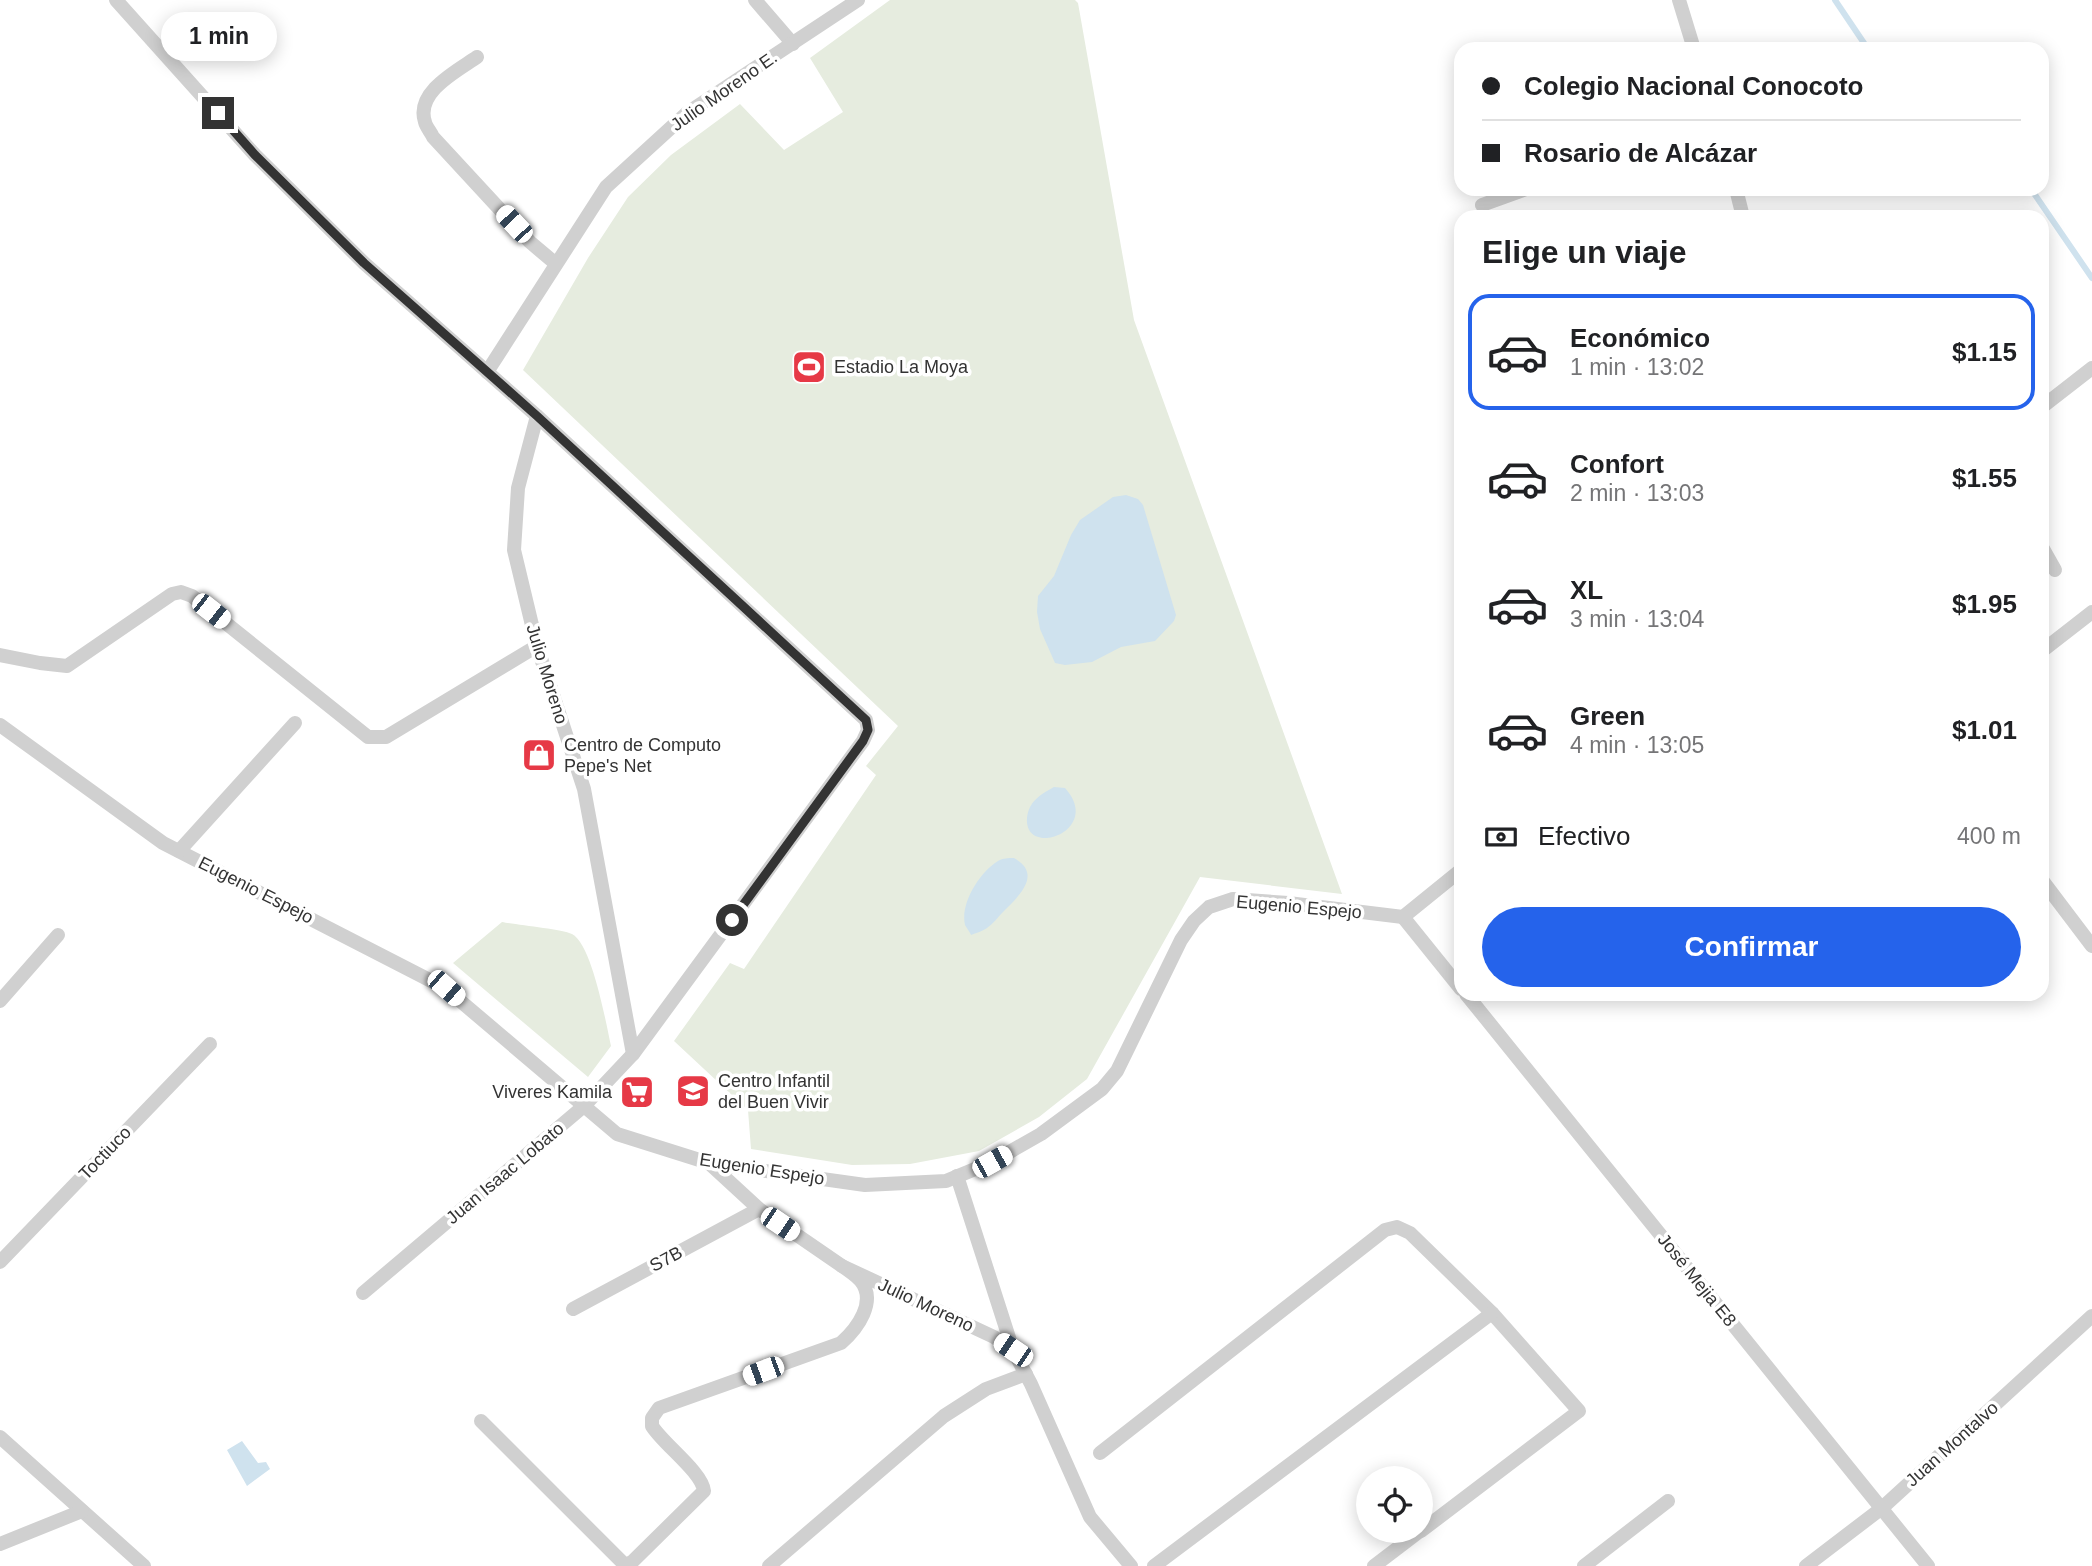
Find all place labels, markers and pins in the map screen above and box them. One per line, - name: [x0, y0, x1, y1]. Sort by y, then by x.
- sports icon: Estadio La Moya: [790, 348, 828, 386]
- place label: Estadio La Moya: [834, 357, 969, 377]
- place label: Centro de Computo Pepe's Net: [564, 735, 721, 776]
- shop icon: Centro de Computo Pepe's Net: [520, 736, 558, 774]
- place label: Centro Infantil del Buen Vivir: [718, 1071, 830, 1112]
- school or university icon: Centro Infantil del Buen Vivir: [674, 1072, 712, 1110]
- supermarket icon: Viveres Kamila: [618, 1073, 656, 1111]
- place label: Viveres Kamila: [492, 1082, 613, 1102]

